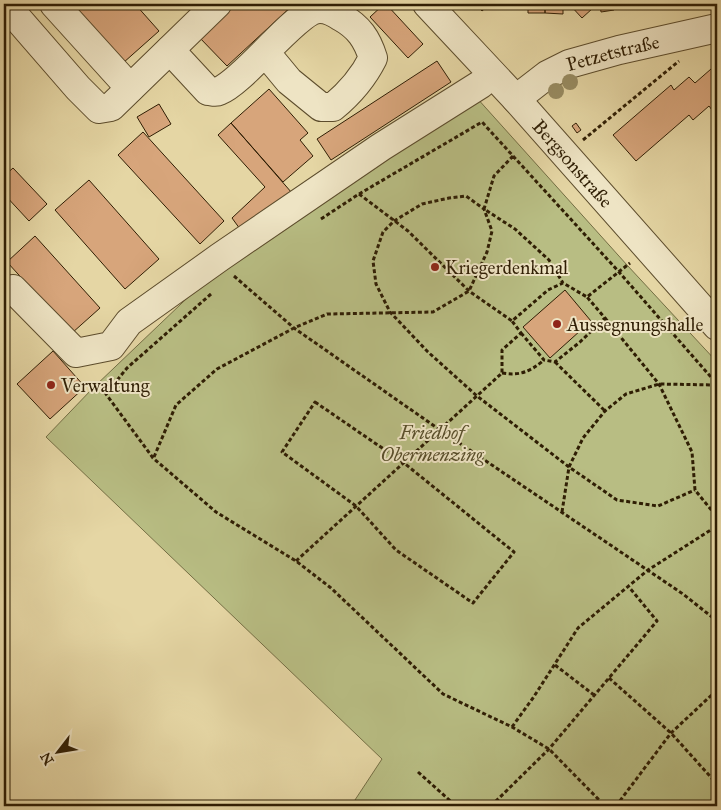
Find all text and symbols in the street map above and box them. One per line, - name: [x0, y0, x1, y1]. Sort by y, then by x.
- street label: Petzetstraße: [564, 30, 662, 76]
- street label: Bergsonstraße: [527, 115, 618, 212]
- place label: Kriegerdenkmal: [445, 256, 569, 280]
- marker: Kriegerdenkmal: [429, 261, 441, 273]
- place label: Aussegnungshalle: [566, 313, 704, 337]
- marker: Aussegnungshalle: [551, 318, 563, 330]
- place label: Verwaltung: [60, 374, 150, 398]
- marker: Verwaltung: [45, 379, 57, 391]
- park label: Friedhof Obermenzing: [381, 421, 485, 466]
- north arrow: [32, 728, 82, 778]
- text: N: [37, 749, 58, 768]

